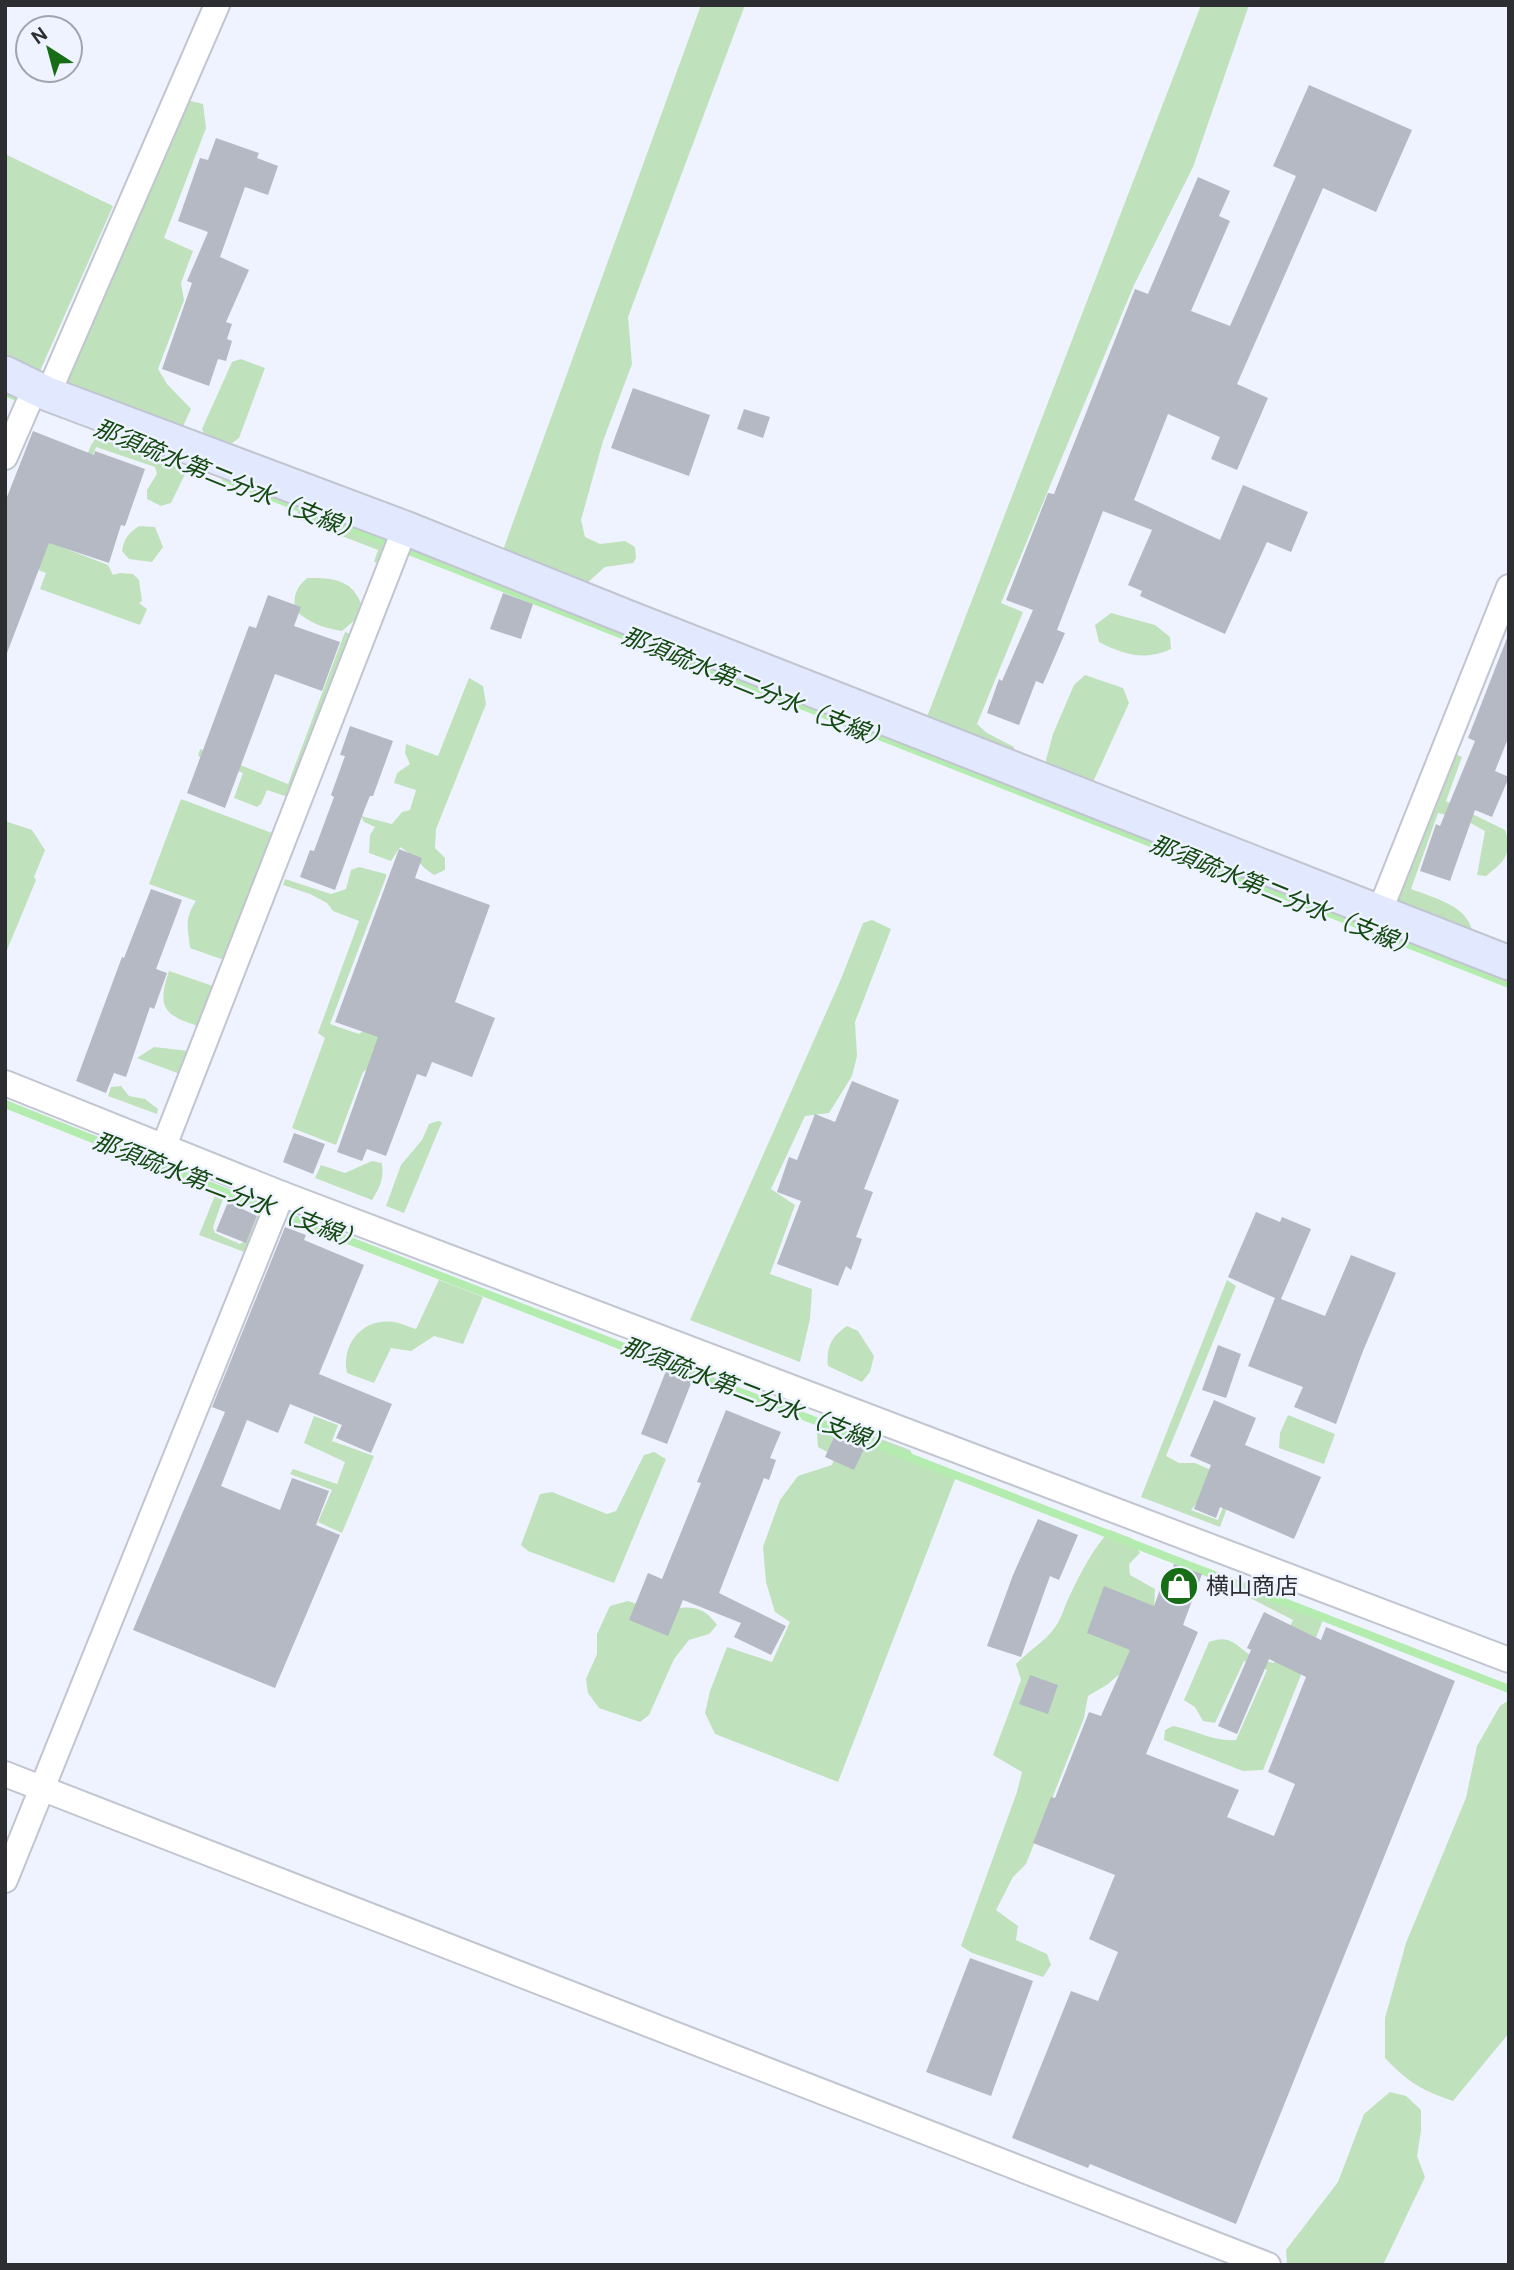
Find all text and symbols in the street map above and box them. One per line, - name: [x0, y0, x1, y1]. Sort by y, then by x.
- north arrow: [14, 14, 84, 84]
- text: N: [26, 21, 52, 50]
- water label: 那須疏水第二分水（支線）: [90, 412, 368, 548]
- water label: 那須疏水第二分水（支線）: [618, 620, 896, 756]
- water label: 那須疏水第二分水（支線）: [1146, 828, 1424, 964]
- water label: 那須疏水第二分水（支線）: [89, 1125, 369, 1257]
- water label: 那須疏水第二分水（支線）: [617, 1330, 897, 1462]
- shop icon: 横山商店: [1158, 1565, 1200, 1607]
- place label: 横山商店: [1206, 1571, 1298, 1601]

